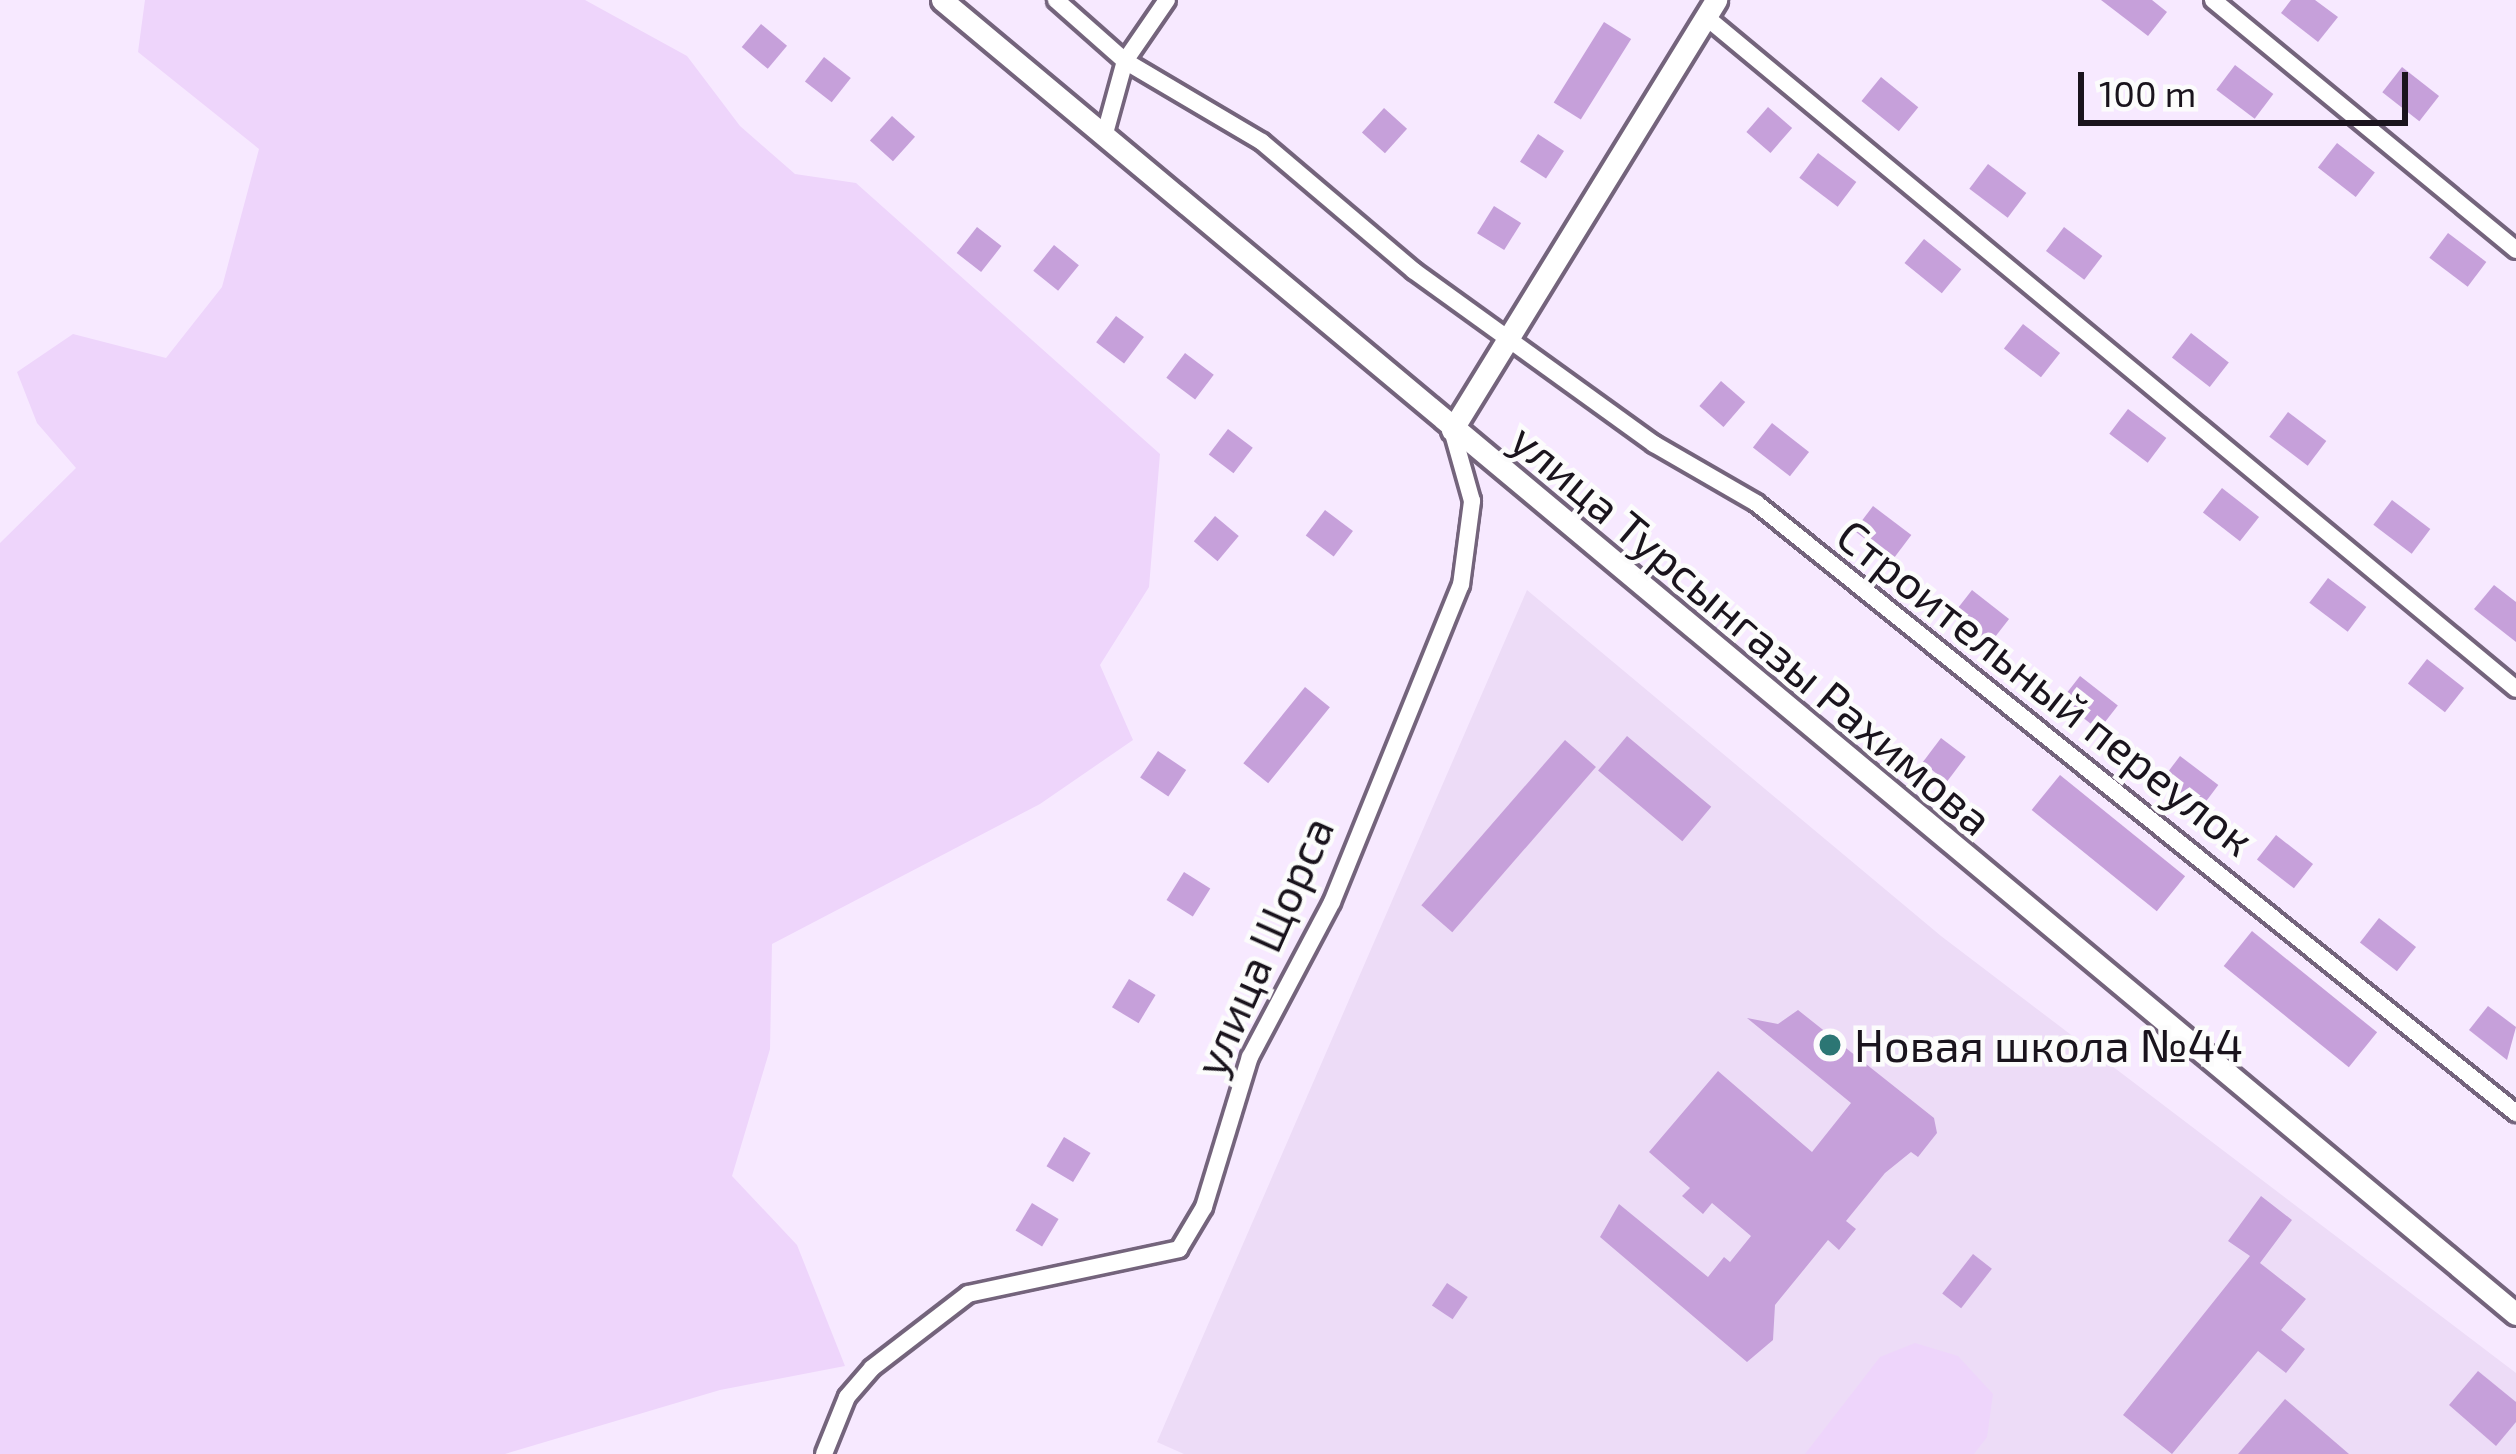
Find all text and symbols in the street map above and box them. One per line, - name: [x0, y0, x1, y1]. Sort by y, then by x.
- scale bar: [2084, 48, 2414, 122]
- text: 100 m: [2099, 71, 2196, 114]
- street label: улица Турсынгазы Рахимова: [1501, 412, 2003, 846]
- street label: Строительный переулок: [1827, 508, 2265, 866]
- street label: улица Щорса: [1182, 808, 1344, 1084]
- place label: Новая школа №44: [1854, 1018, 2243, 1072]
- marker: Новая школа №44: [1817, 1032, 1843, 1058]

